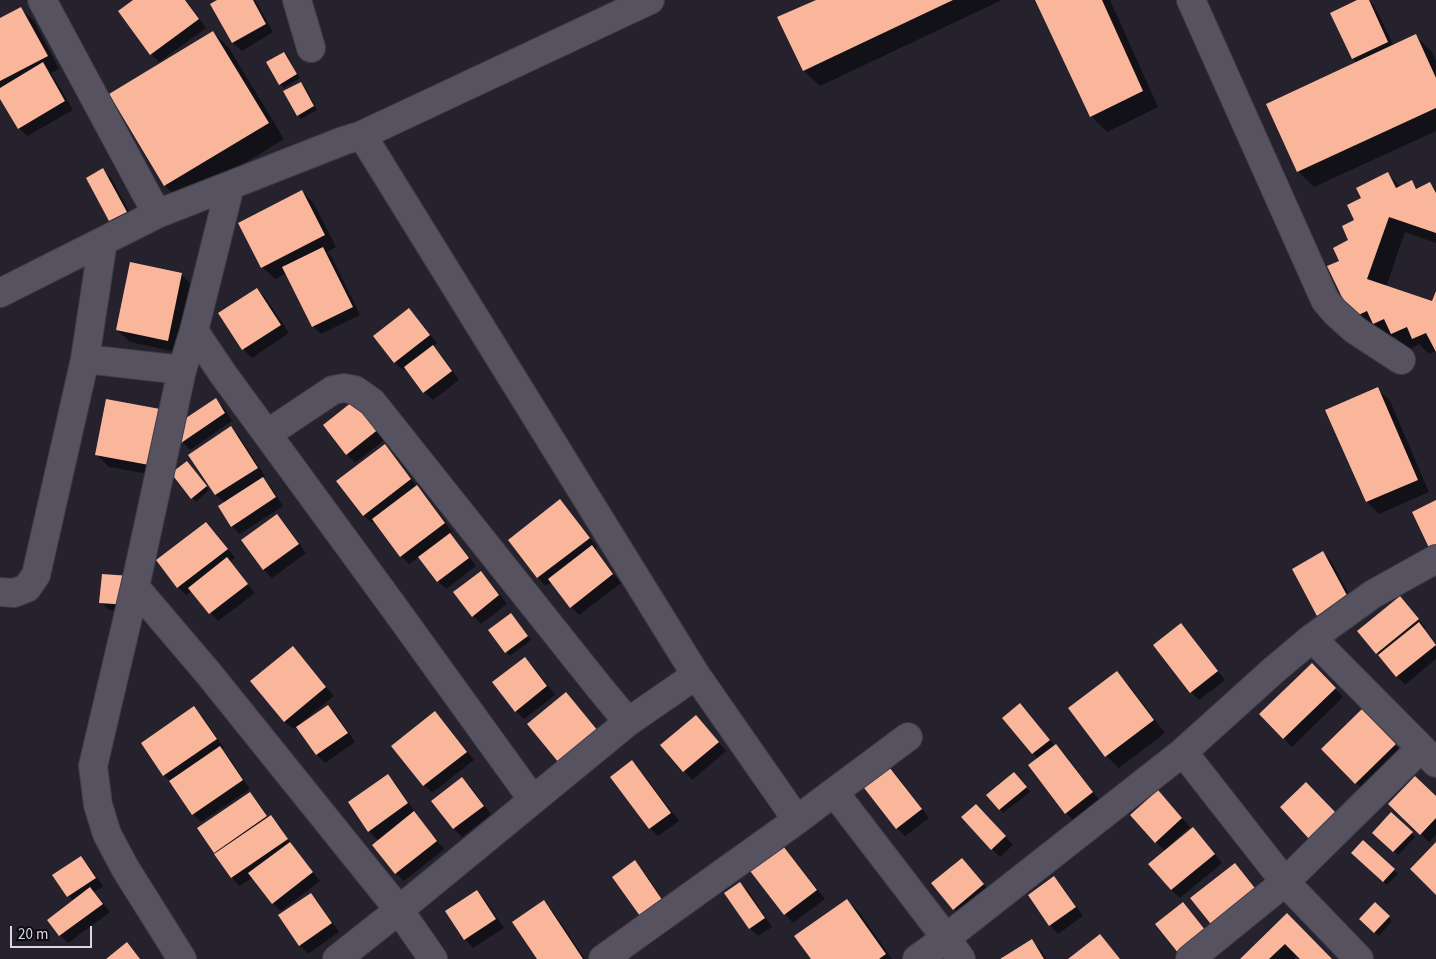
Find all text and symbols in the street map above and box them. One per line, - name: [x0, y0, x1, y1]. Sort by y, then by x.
- scale bar: [12, 916, 95, 948]
- text: 20 m: [18, 924, 48, 945]

